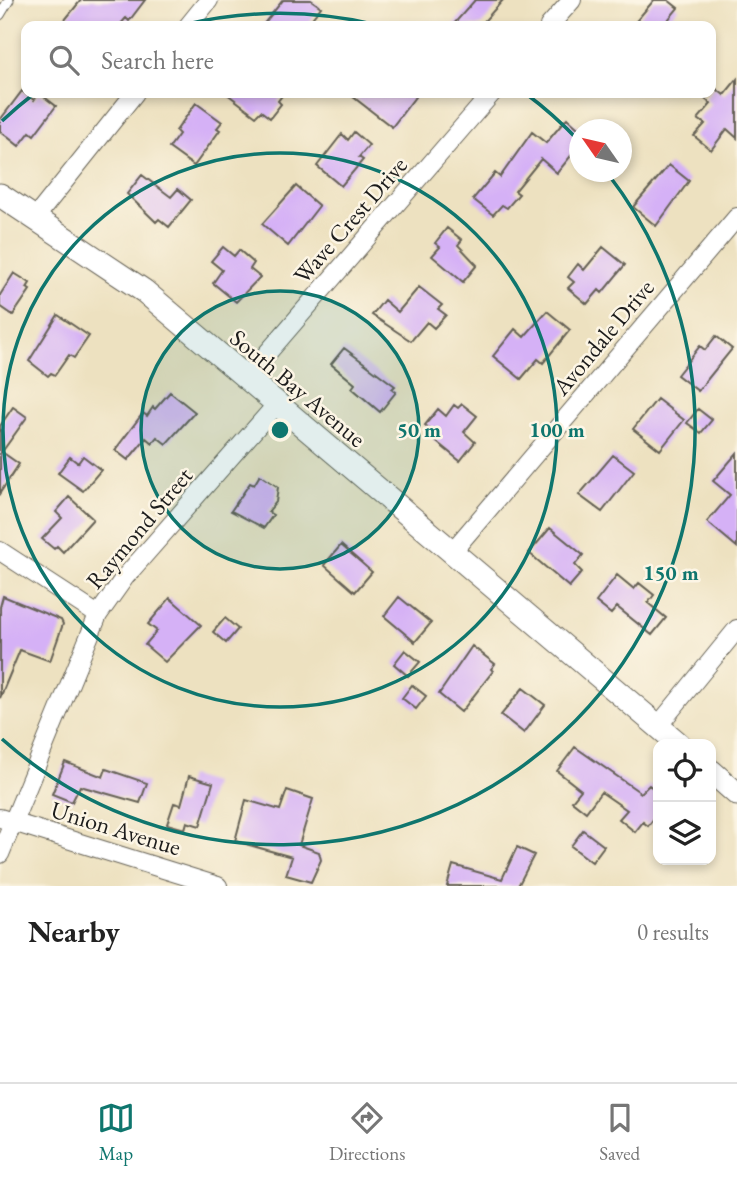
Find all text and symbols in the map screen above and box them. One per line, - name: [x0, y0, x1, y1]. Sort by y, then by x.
- search box: [21, 21, 716, 98]
- icon: search: [45, 41, 83, 79]
- text: Search here: [101, 43, 214, 77]
- north arrow: [569, 119, 632, 182]
- street label: Wave Crest Drive: [286, 150, 414, 290]
- street label: Avondale Drive: [545, 273, 661, 402]
- street label: South Bay Avenue: [224, 322, 372, 454]
- text: 50 m: [397, 416, 441, 443]
- text: 100 m: [529, 416, 585, 443]
- centre of rings: [268, 418, 292, 442]
- street label: Raymond Street: [79, 460, 199, 595]
- text: 150 m: [643, 559, 699, 586]
- map controls: [653, 739, 716, 865]
- button: locate: [653, 739, 716, 802]
- street label: Union Avenue: [47, 794, 185, 862]
- button: layers: [653, 802, 716, 865]
- text: Nearby: [28, 912, 120, 951]
- text: 0 results: [637, 917, 709, 947]
- tab: Map: [97, 1099, 135, 1166]
- tab: Directions: [329, 1099, 405, 1166]
- tab: Saved: [599, 1099, 640, 1166]

